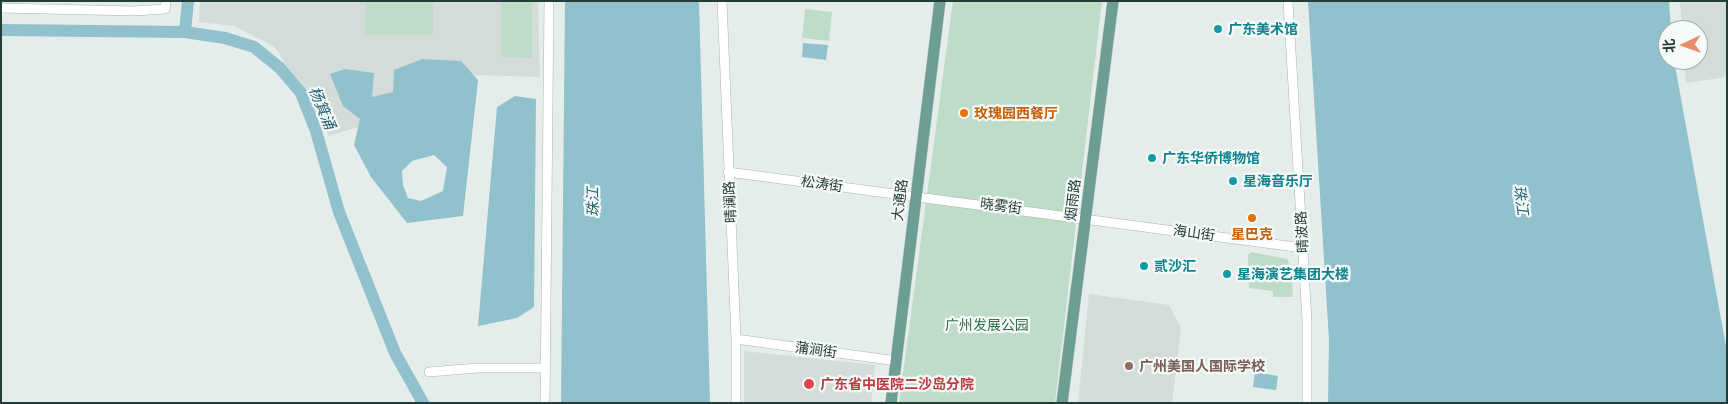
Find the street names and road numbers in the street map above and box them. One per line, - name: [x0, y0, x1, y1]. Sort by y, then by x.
- street label: 松涛街: [800, 173, 844, 195]
- street label: 大通路: [889, 178, 911, 222]
- street label: 烟雨路: [1062, 178, 1084, 222]
- street label: 晴澜路: [721, 181, 739, 223]
- street label: 晓雾街: [979, 195, 1023, 217]
- street label: 晴波路: [1293, 211, 1311, 253]
- street label: 海山街: [1172, 222, 1216, 244]
- street label: 蒲涧街: [794, 339, 838, 361]

